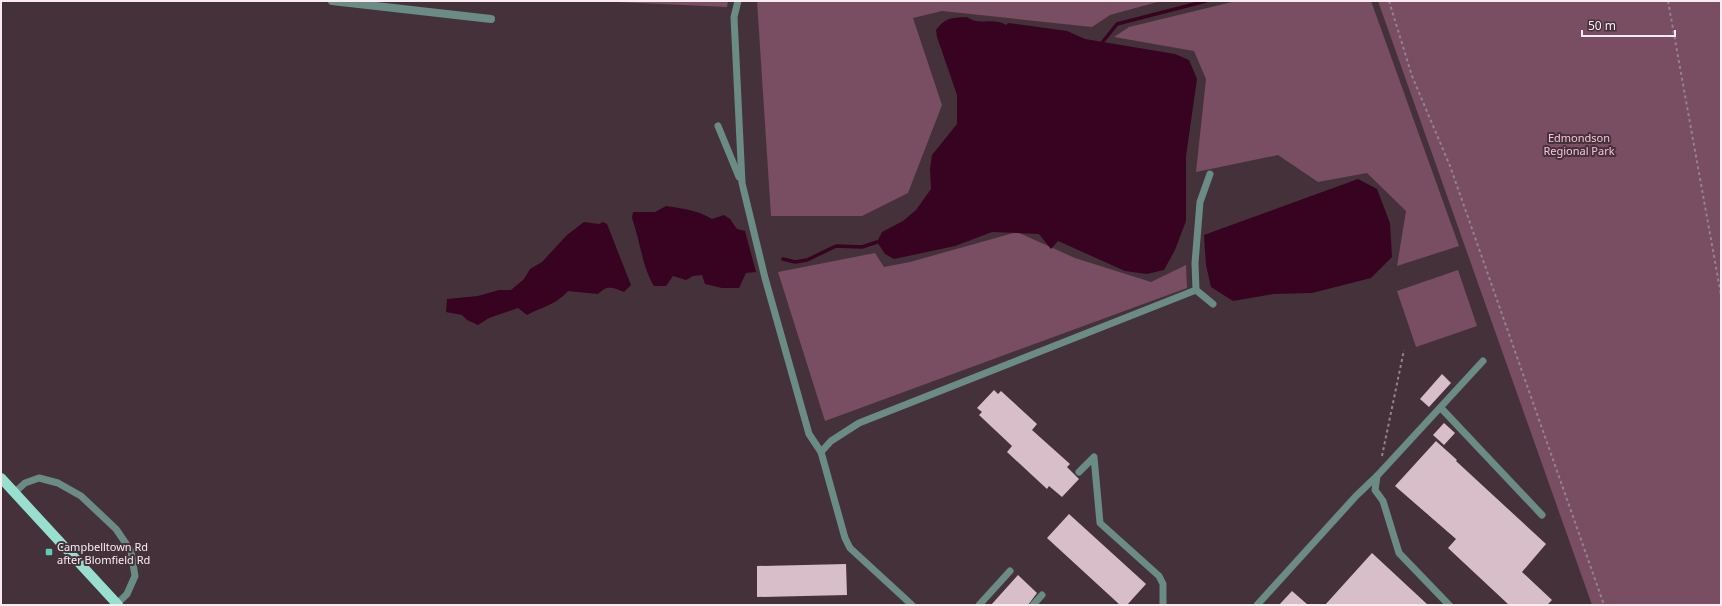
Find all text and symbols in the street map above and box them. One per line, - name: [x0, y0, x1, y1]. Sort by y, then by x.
- scale bar: [1582, 12, 1675, 38]
- text: 50 m: [1588, 17, 1616, 34]
- park label: Edmondson Regional Park: [1543, 130, 1615, 158]
- place label: Campbelltown Rd after Blomfield Rd: [57, 539, 150, 567]
- marker: Campbelltown Rd after Blomfield Rd: [44, 547, 54, 557]

